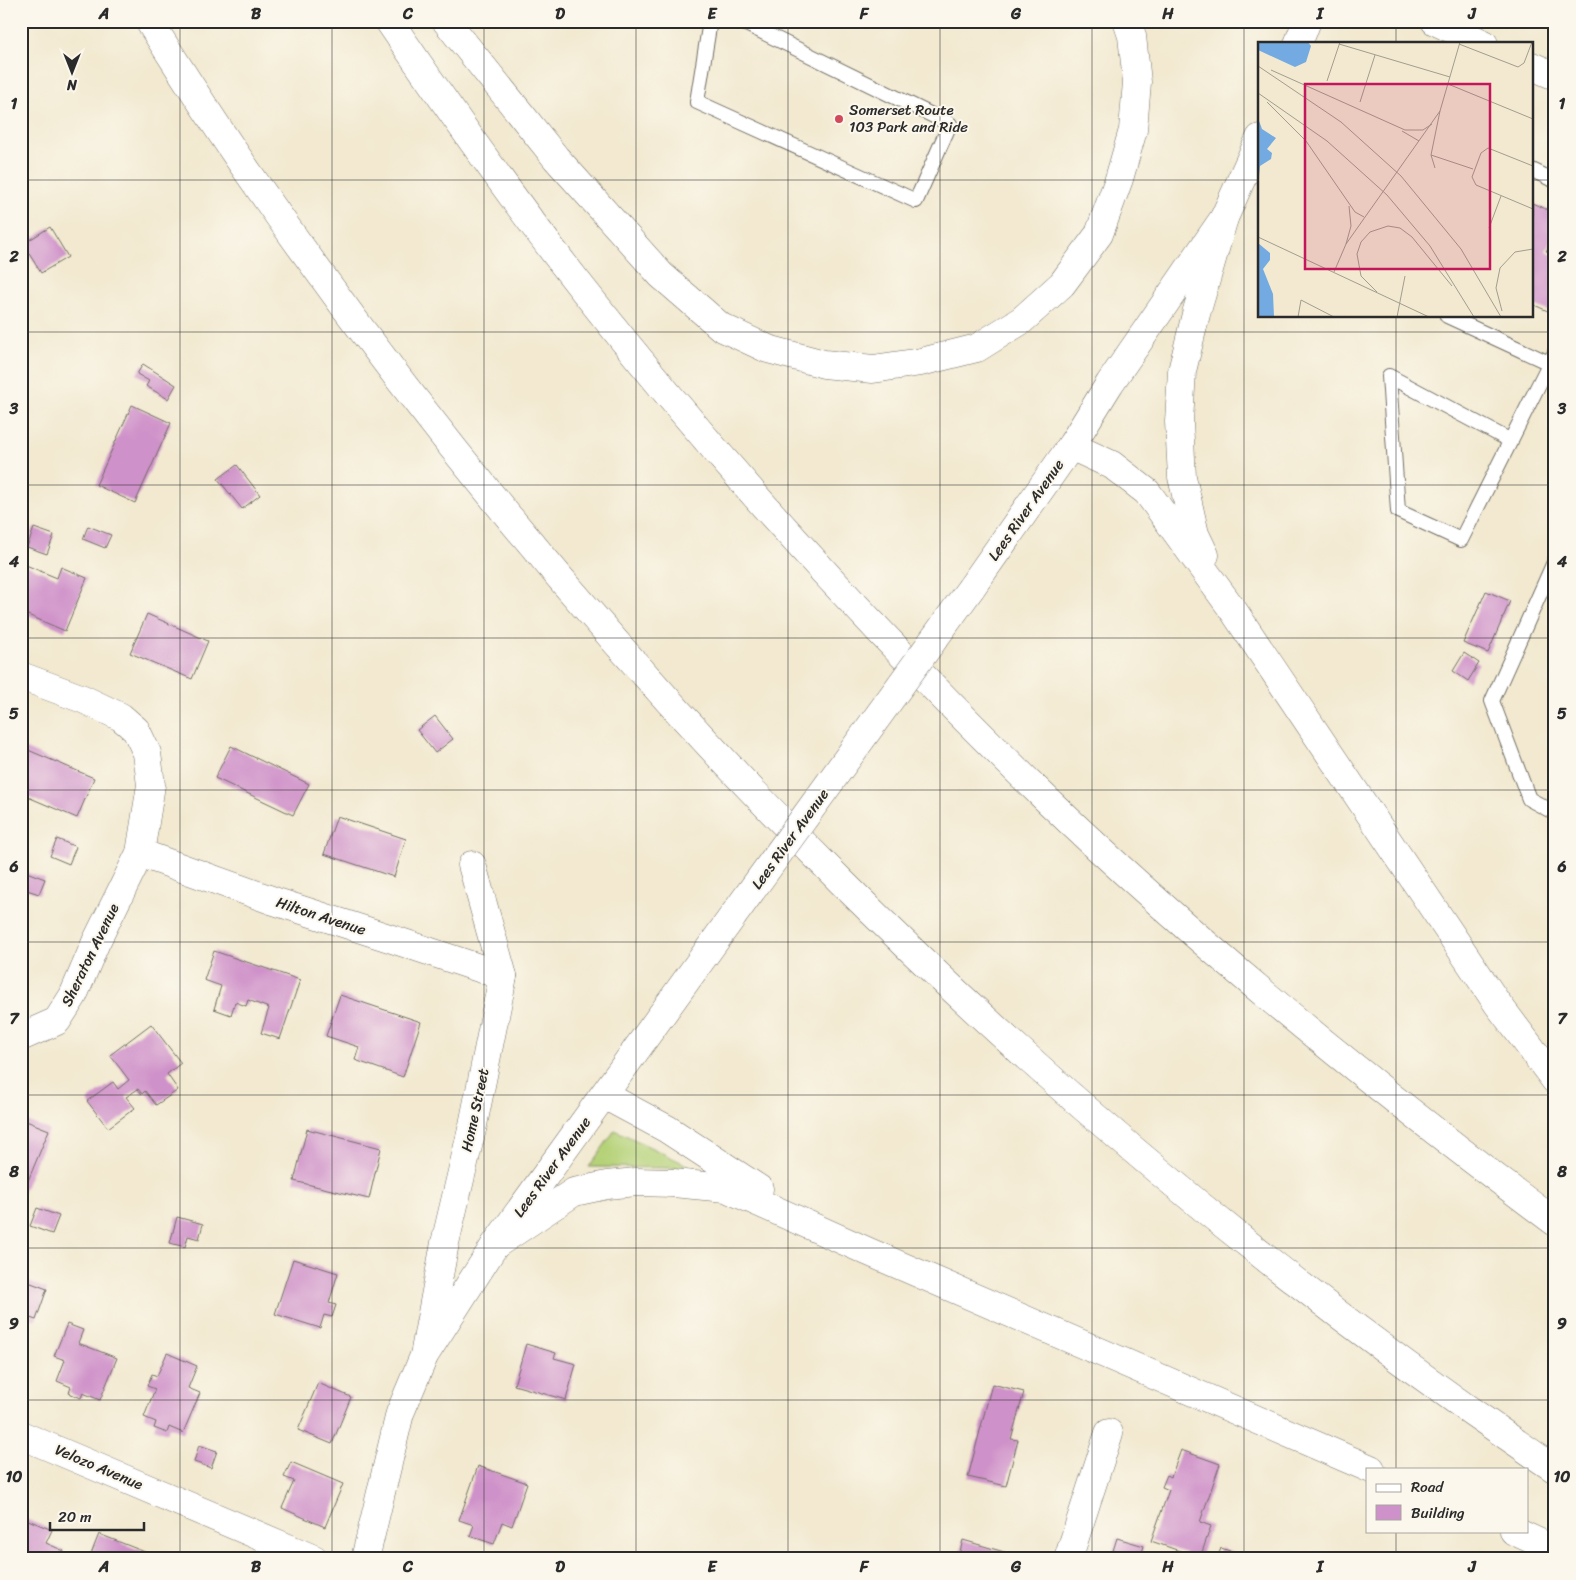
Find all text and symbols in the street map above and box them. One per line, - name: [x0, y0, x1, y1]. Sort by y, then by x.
- text: A: [98, 0, 109, 28]
- text: B: [251, 0, 262, 28]
- text: C: [402, 0, 414, 28]
- text: D: [555, 0, 565, 28]
- text: E: [708, 0, 718, 28]
- text: F: [859, 0, 870, 28]
- text: G: [1010, 0, 1022, 28]
- text: H: [1161, 0, 1174, 28]
- text: I: [1316, 0, 1325, 28]
- text: J: [1467, 0, 1477, 28]
- inset map: [1258, 42, 1534, 318]
- north arrow: [48, 48, 98, 98]
- text: N: [67, 72, 78, 97]
- text: 1: [11, 89, 18, 118]
- text: 1: [1559, 89, 1566, 118]
- place label: Somerset Route 103 Park and Ride: [849, 97, 968, 140]
- marker: Somerset Route 103 Park and Ride: [833, 113, 845, 125]
- text: 2: [8, 242, 19, 271]
- text: 2: [1556, 242, 1567, 271]
- text: 3: [9, 394, 19, 423]
- text: 3: [1557, 394, 1567, 423]
- street label: Lees River Avenue: [981, 453, 1071, 566]
- text: 4: [8, 547, 19, 576]
- text: 4: [1556, 547, 1567, 576]
- text: 5: [9, 699, 19, 728]
- text: 5: [1557, 699, 1567, 728]
- street label: Lees River Avenue: [744, 783, 836, 895]
- text: 6: [8, 852, 19, 881]
- text: 6: [1556, 852, 1567, 881]
- street label: Hilton Avenue: [273, 889, 370, 943]
- street label: Sheraton Avenue: [54, 899, 126, 1011]
- text: 7: [9, 1004, 20, 1033]
- text: 7: [1557, 1004, 1568, 1033]
- street label: Home Street: [453, 1065, 497, 1154]
- street label: Lees River Avenue: [506, 1111, 598, 1223]
- text: 8: [8, 1157, 19, 1186]
- text: 8: [1556, 1157, 1567, 1186]
- text: 9: [9, 1309, 19, 1338]
- text: 9: [1557, 1309, 1567, 1338]
- street label: Velozo Avenue: [51, 1437, 147, 1497]
- text: 10: [6, 1462, 22, 1491]
- text: 10: [1554, 1462, 1570, 1491]
- legend: [1366, 1468, 1528, 1532]
- text: Road: [1411, 1474, 1444, 1500]
- scale bar: [50, 1500, 144, 1532]
- text: Building: [1411, 1500, 1465, 1526]
- text: 20 m: [58, 1504, 92, 1530]
- text: A: [98, 1552, 109, 1580]
- text: B: [251, 1552, 262, 1580]
- text: C: [402, 1552, 414, 1580]
- text: D: [555, 1552, 565, 1580]
- text: E: [708, 1552, 718, 1580]
- text: F: [859, 1552, 870, 1580]
- text: G: [1010, 1552, 1022, 1580]
- text: H: [1161, 1552, 1174, 1580]
- text: I: [1316, 1552, 1325, 1580]
- text: J: [1467, 1552, 1477, 1580]

